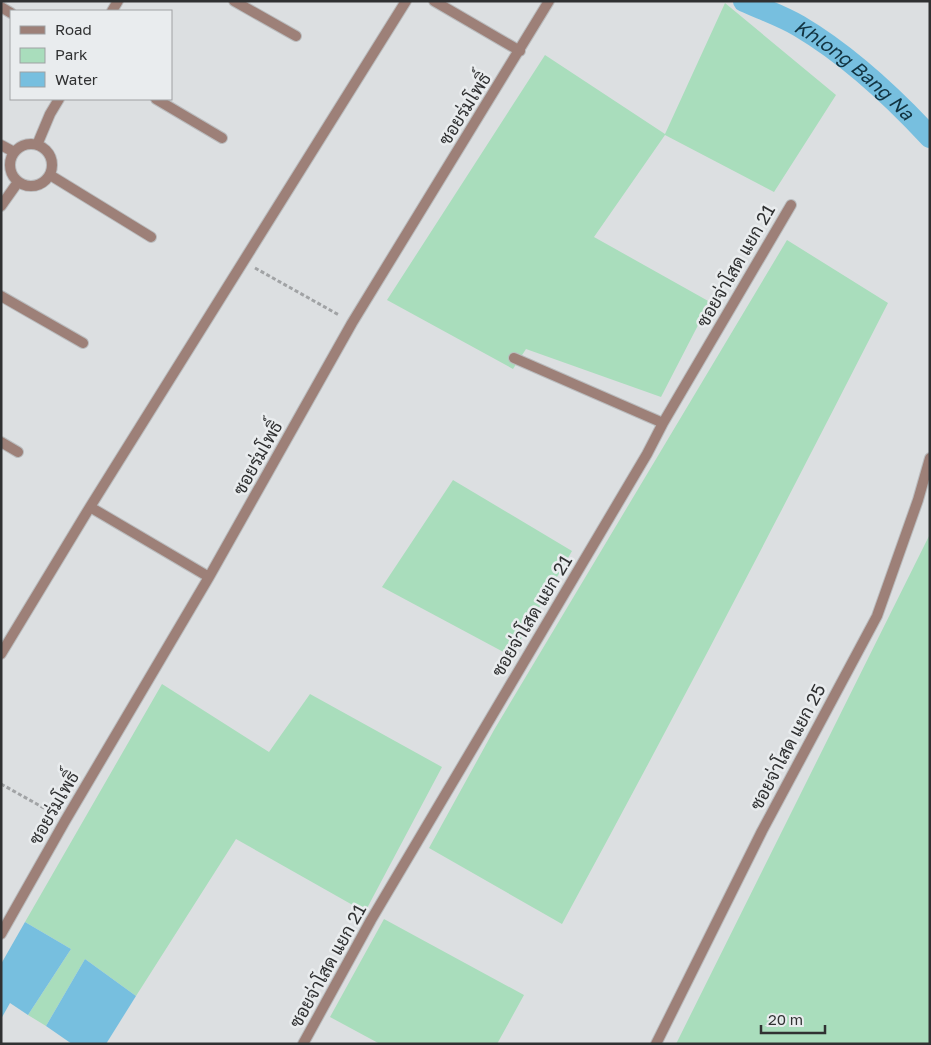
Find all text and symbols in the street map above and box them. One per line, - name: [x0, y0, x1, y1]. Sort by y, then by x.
- legend: [10, 10, 172, 100]
- water label: Khlong Bang Na: [791, 14, 920, 125]
- text: Road: [55, 20, 92, 38]
- text: Park: [55, 45, 88, 63]
- street label: ซอยร่มโพธิ์: [430, 66, 495, 149]
- text: Water: [55, 70, 98, 88]
- street label: ซอยจ่าโสด แยก 21: [690, 200, 779, 331]
- street label: ซอยร่มโพธิ์: [224, 414, 287, 498]
- street label: ซอยจ่าโสด แยก 21: [485, 550, 576, 680]
- street label: ซอยจ่าโสด แยก 25: [744, 679, 830, 813]
- street label: ซอยร่มโพธิ์: [20, 765, 83, 848]
- street label: ซอยจ่าโสด แยก 21: [283, 899, 370, 1031]
- scale bar: [761, 1002, 825, 1034]
- text: 20 m: [768, 1010, 803, 1028]

